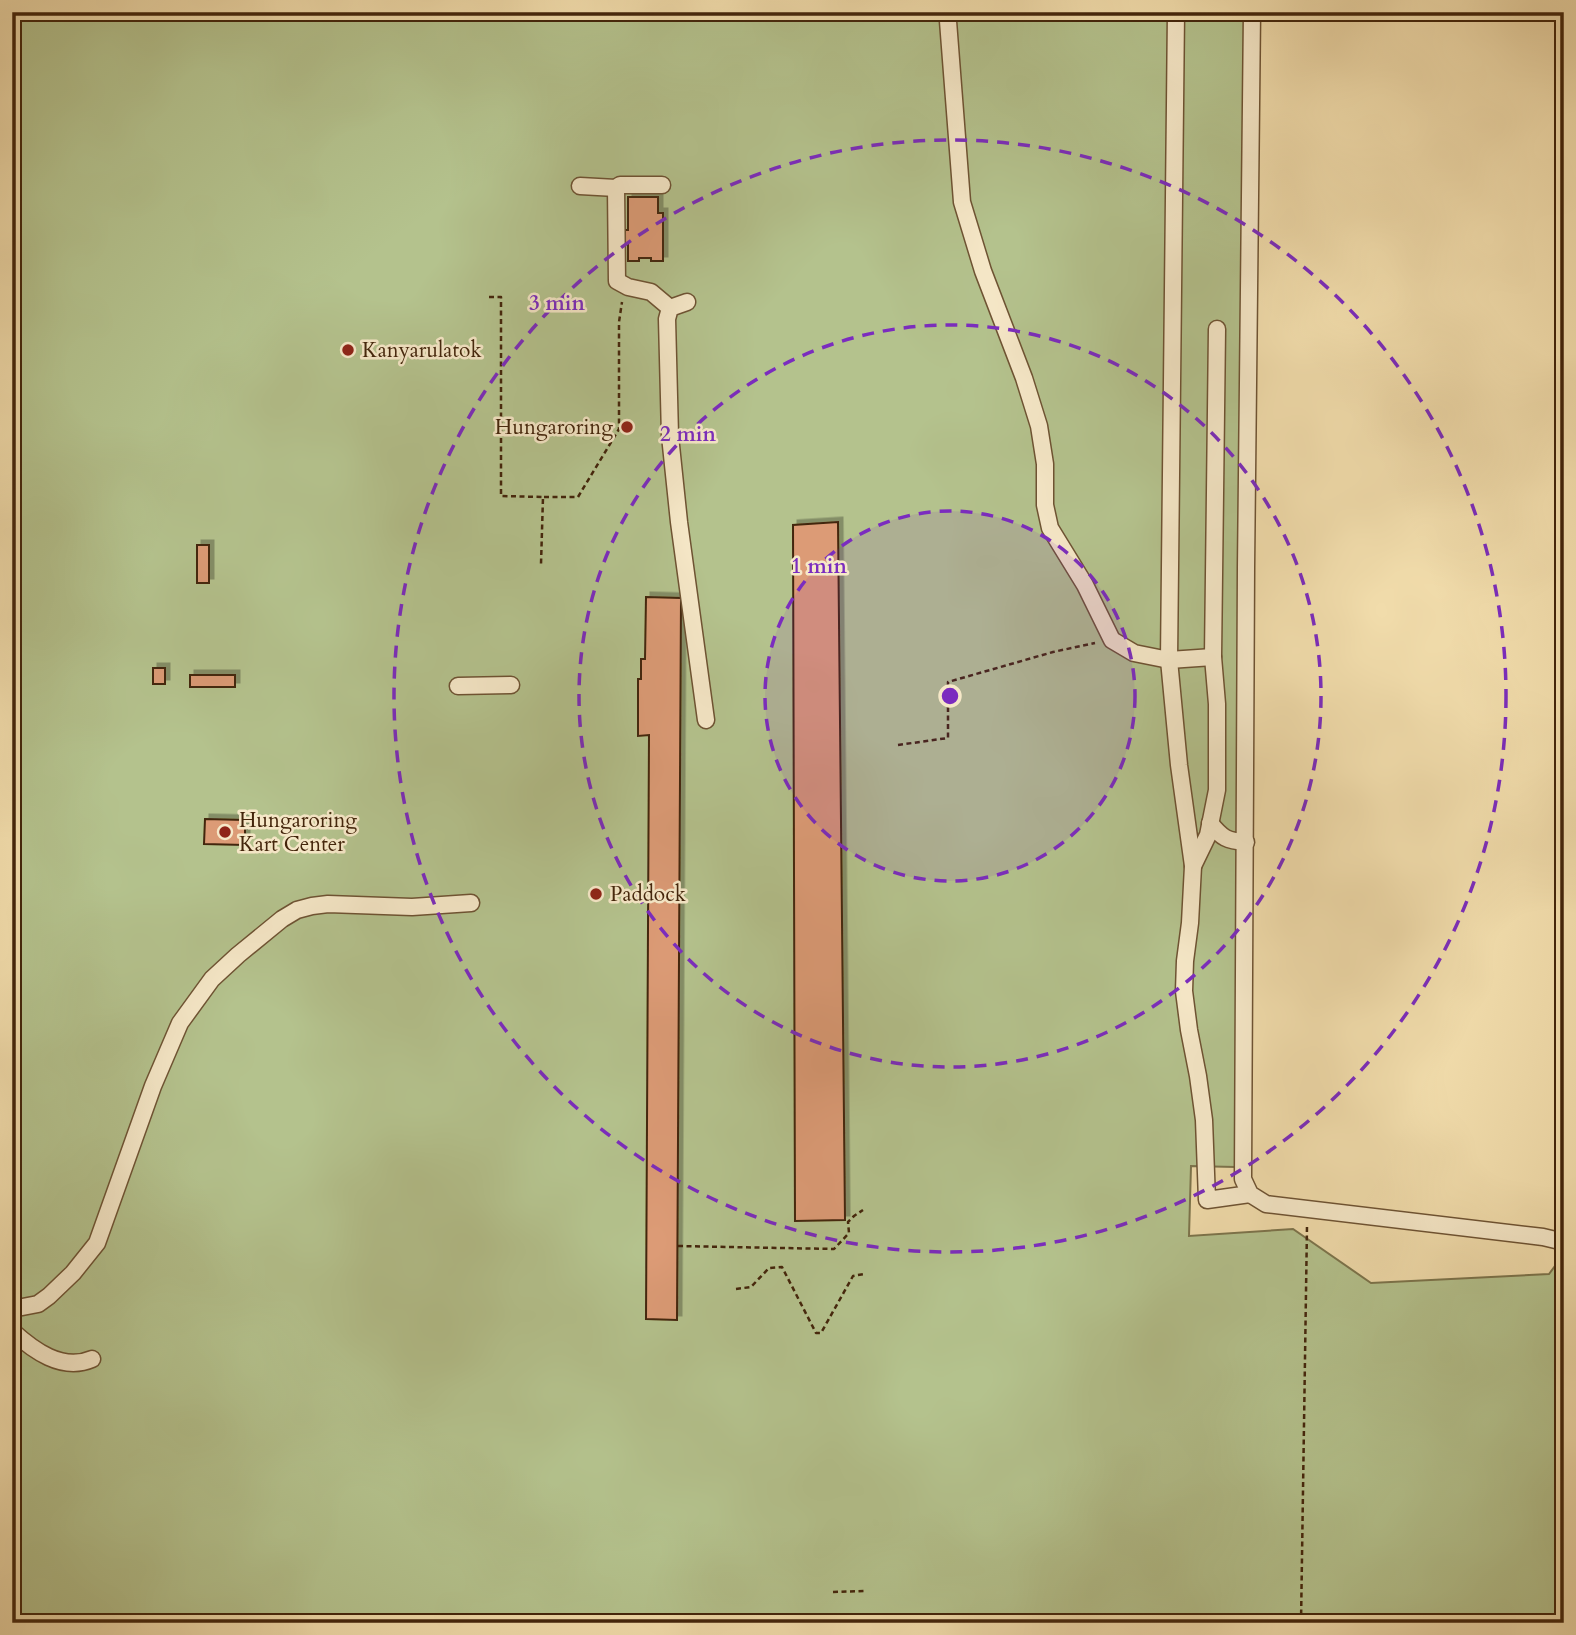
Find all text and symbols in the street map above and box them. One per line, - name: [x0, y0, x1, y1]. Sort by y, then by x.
- text: 3 min: [529, 289, 585, 318]
- place label: Kanyarulatok: [362, 336, 482, 365]
- marker: Kanyarulatok: [340, 342, 356, 358]
- place label: Hungaroring: [495, 413, 613, 442]
- marker: Hungaroring: [619, 419, 635, 435]
- text: 2 min: [660, 420, 716, 449]
- text: 1 min: [791, 552, 847, 581]
- centre of rings: [938, 684, 962, 708]
- place label: Hungaroring Kart Center: [239, 806, 357, 859]
- marker: Hungaroring Kart Center: [217, 824, 233, 840]
- place label: Paddock: [610, 880, 687, 909]
- marker: Paddock: [588, 886, 604, 902]

